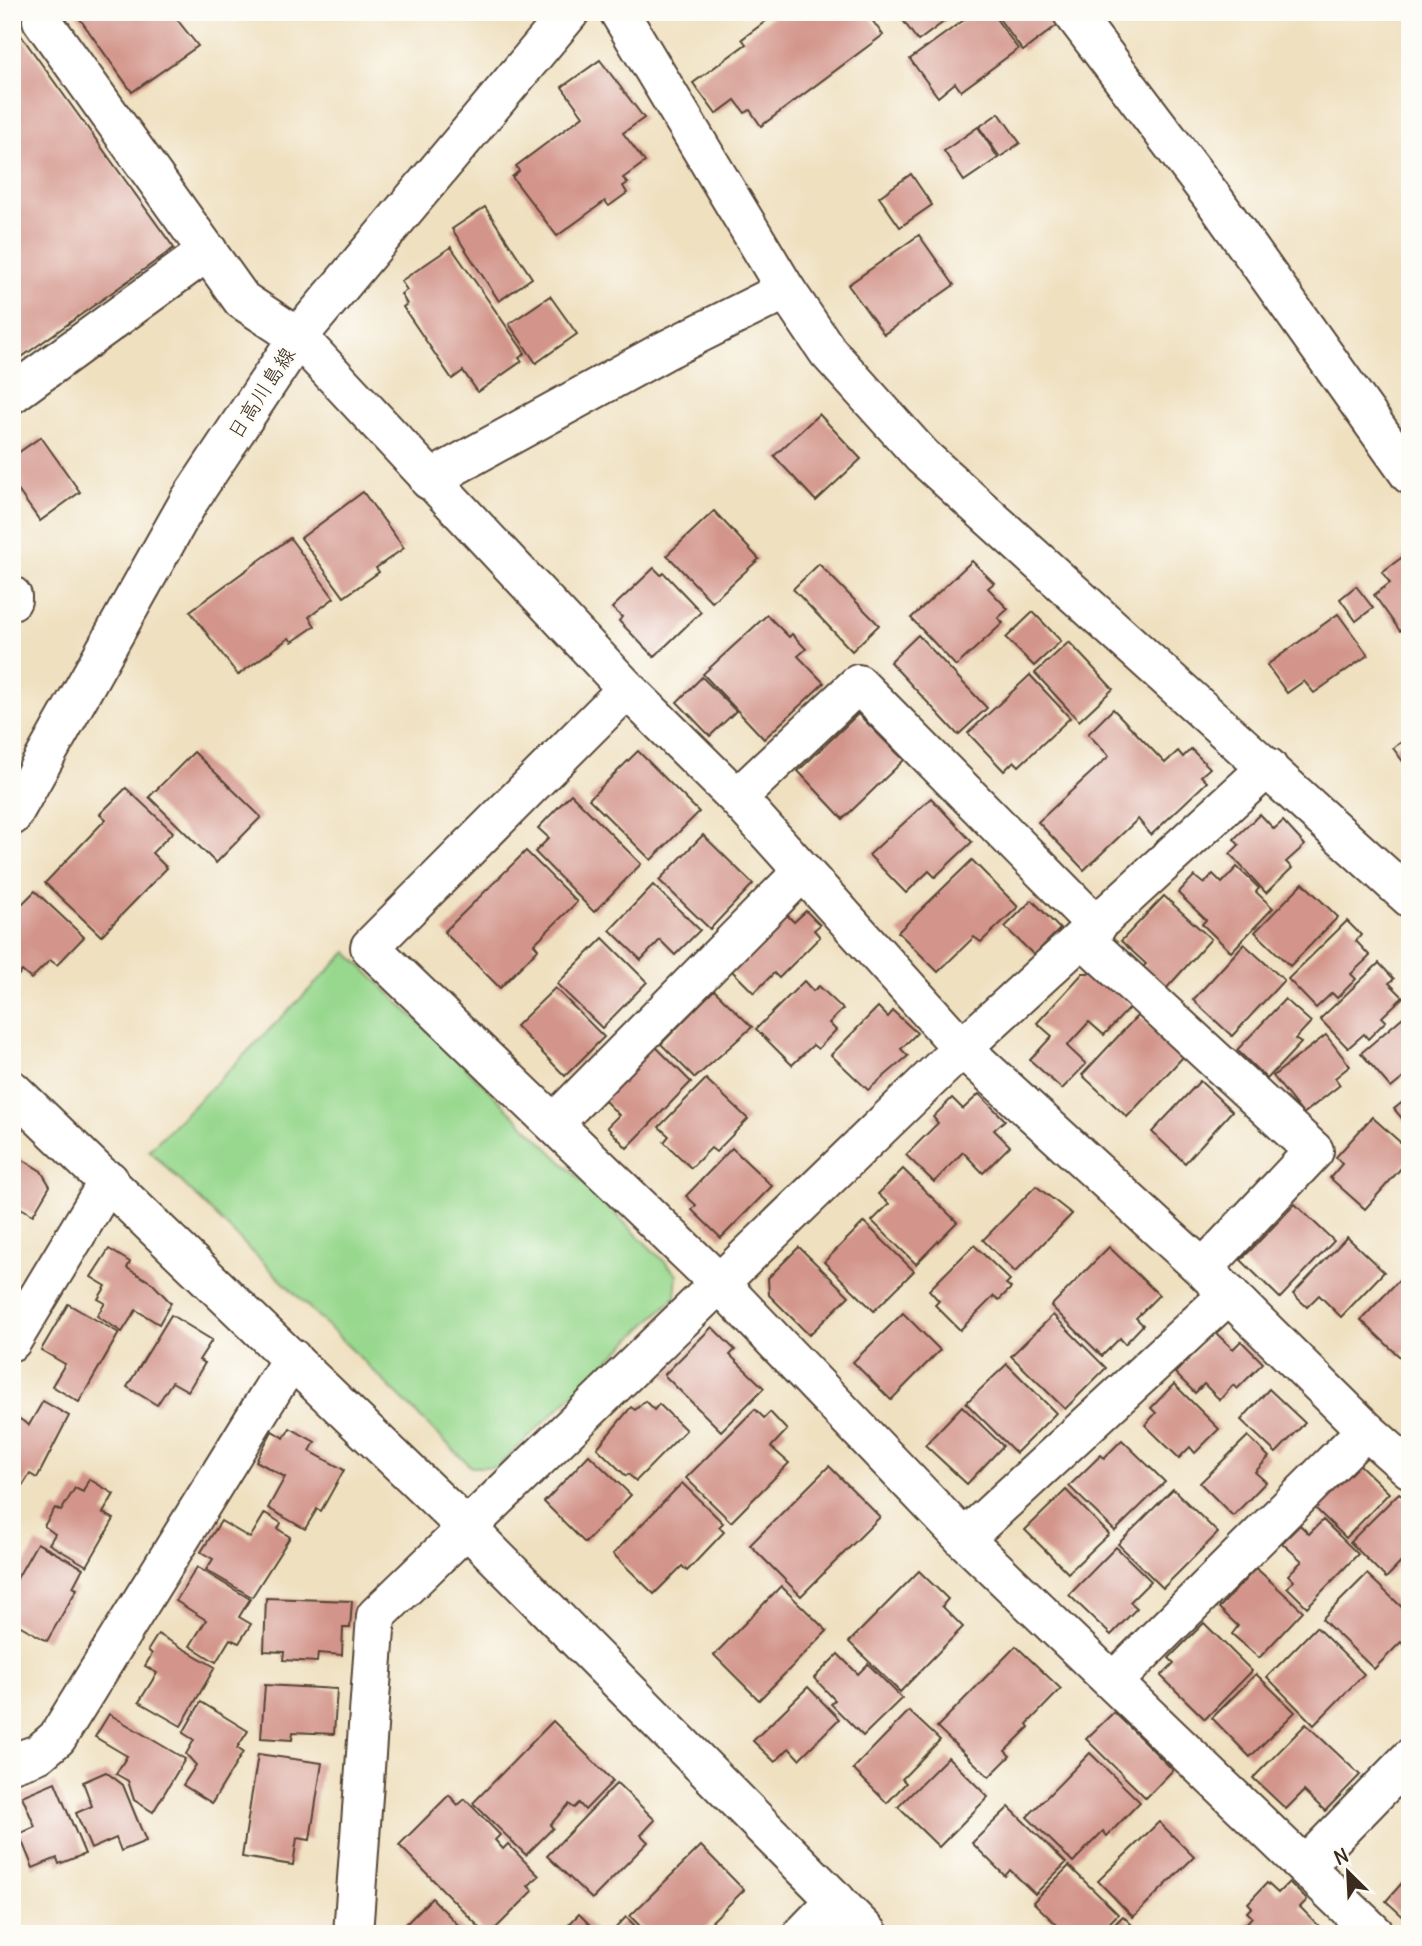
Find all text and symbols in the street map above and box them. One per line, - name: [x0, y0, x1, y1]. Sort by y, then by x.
- street label: 日高川島線: [221, 342, 301, 444]
- north arrow: [1314, 1838, 1384, 1908]
- text: N: [1330, 1843, 1352, 1870]

